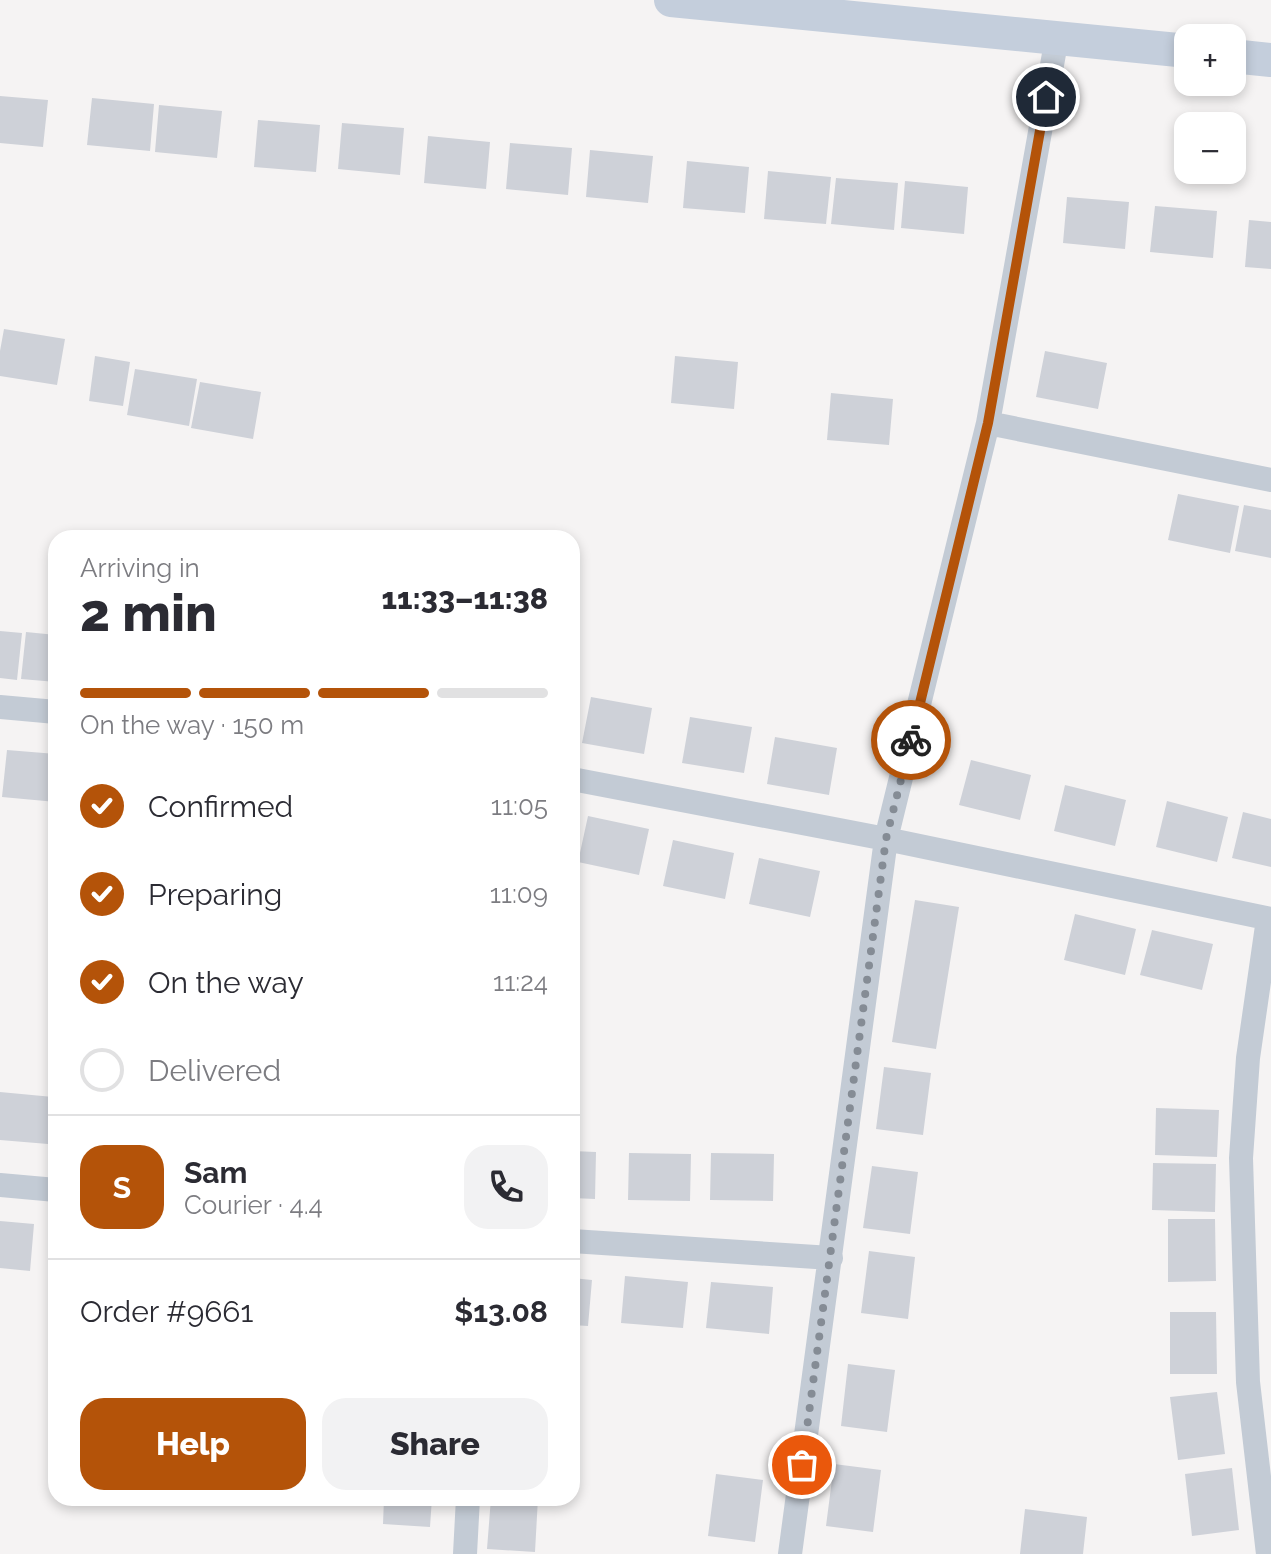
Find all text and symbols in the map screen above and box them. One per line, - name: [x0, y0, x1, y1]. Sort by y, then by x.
- map controls: [1174, 24, 1246, 184]
- button: +: [1174, 24, 1246, 96]
- pin: [1012, 63, 1080, 131]
- icon: home: [1024, 75, 1068, 119]
- button: −: [1174, 112, 1246, 184]
- text: Arriving in: [80, 553, 200, 583]
- text: 11:33–11:38: [382, 581, 548, 616]
- text: 2 min: [80, 582, 217, 643]
- courier: [871, 700, 951, 780]
- text: On the way · 150 m: [80, 710, 304, 740]
- icon: bike: [889, 718, 933, 762]
- icon: check: [80, 784, 124, 828]
- text: Confirmed: [148, 789, 293, 824]
- text: 11:05: [491, 791, 548, 821]
- icon: check: [80, 872, 124, 916]
- text: Preparing: [148, 877, 282, 912]
- text: 11:09: [490, 879, 548, 909]
- icon: check: [80, 960, 124, 1004]
- text: On the way: [148, 965, 304, 1000]
- text: 11:24: [493, 967, 548, 997]
- text: Delivered: [148, 1053, 281, 1088]
- button: phone: [464, 1145, 548, 1229]
- text: Sam: [184, 1155, 247, 1190]
- text: S: [113, 1170, 131, 1205]
- text: Courier · 4.4: [184, 1190, 323, 1220]
- text: Order #9661: [80, 1294, 253, 1329]
- text: $13.08: [454, 1294, 548, 1329]
- button: Help: [80, 1398, 306, 1490]
- button: Share: [322, 1398, 548, 1490]
- pin: [768, 1431, 836, 1499]
- icon: bag: [780, 1443, 824, 1487]

